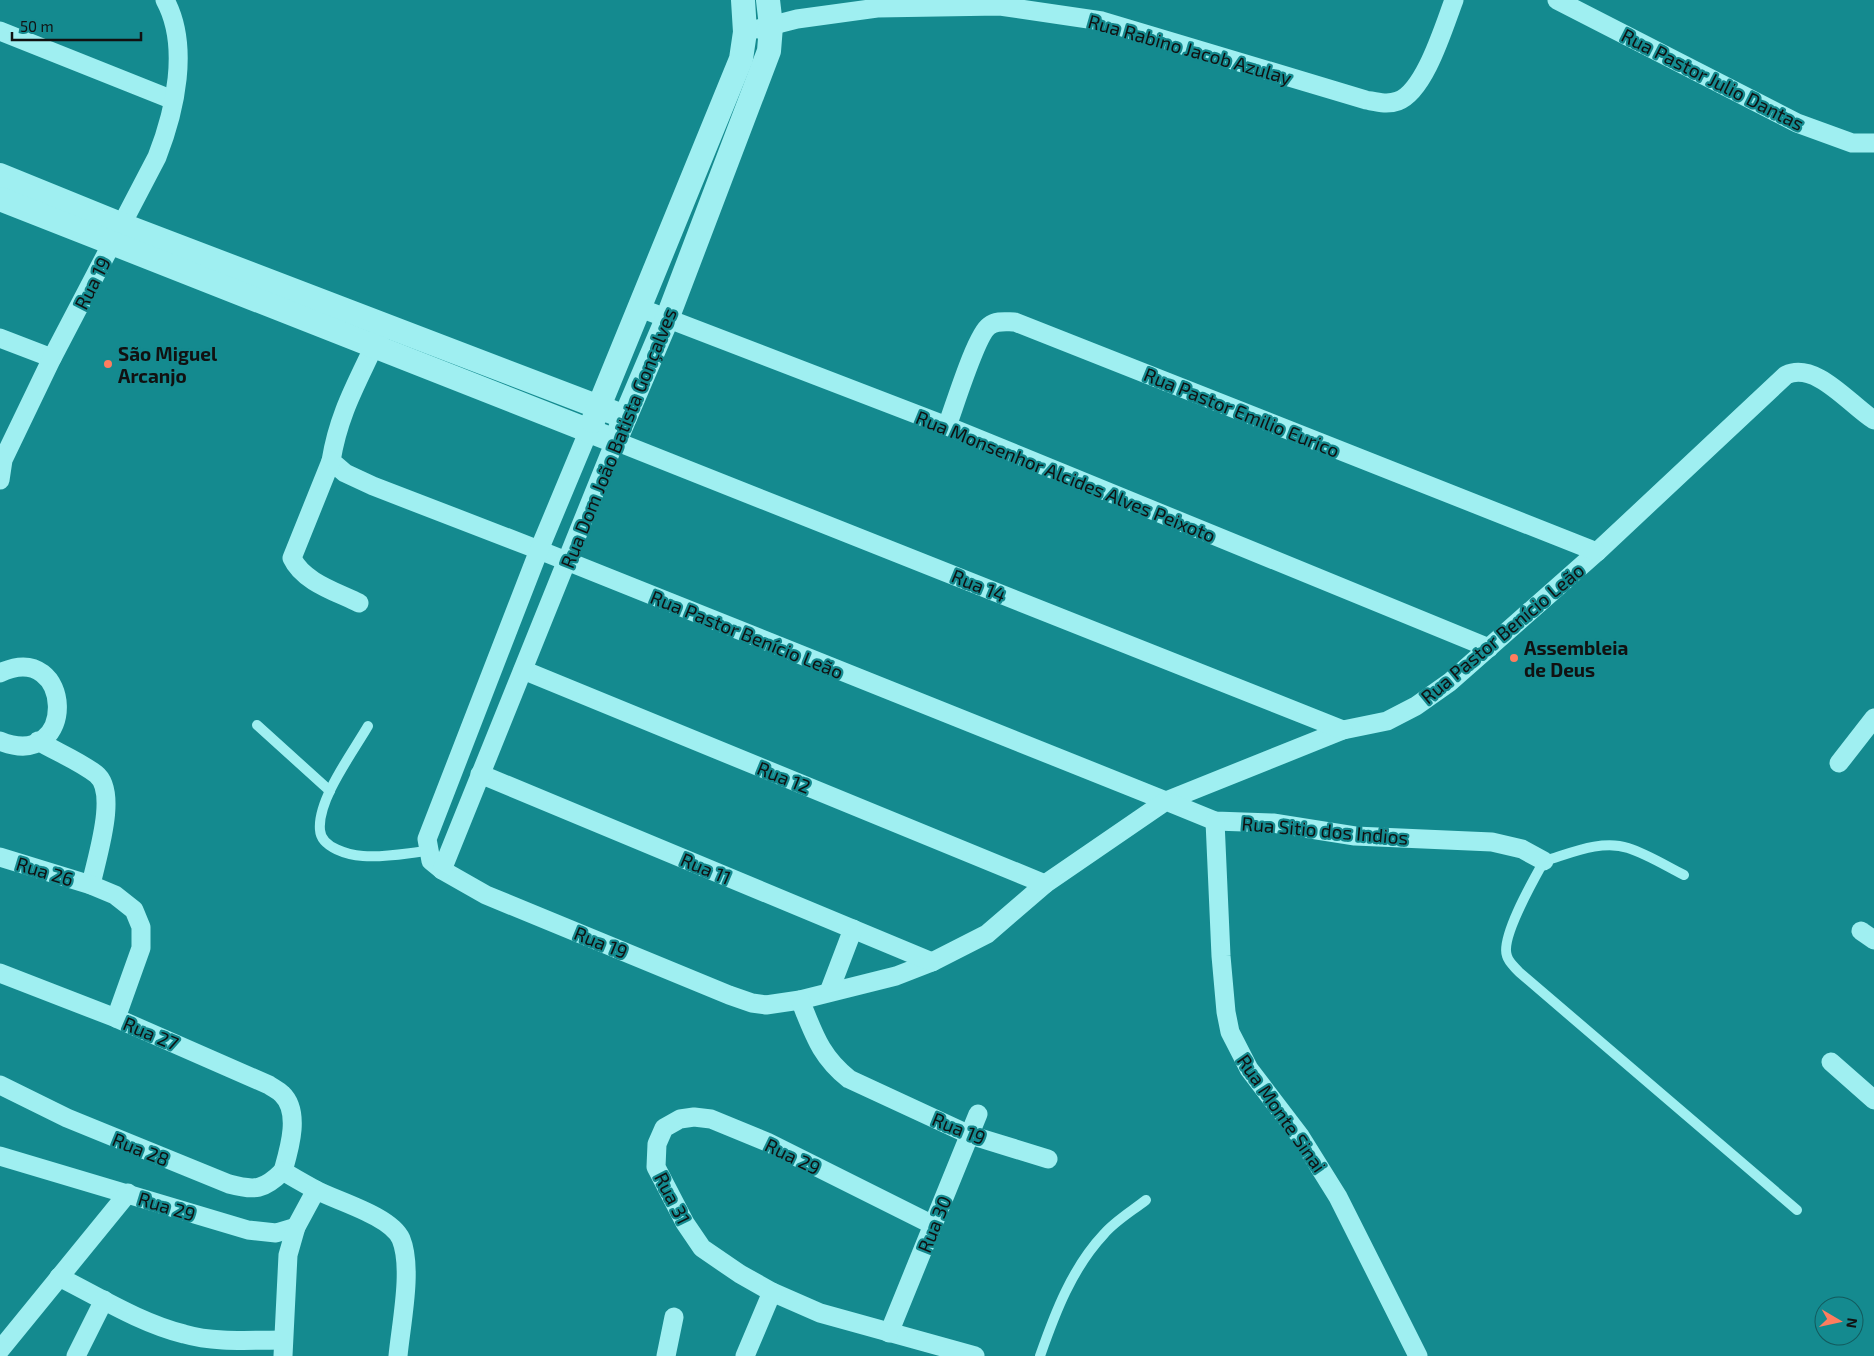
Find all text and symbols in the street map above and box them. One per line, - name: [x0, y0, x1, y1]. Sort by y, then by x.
- street label: Rua Rabino Jacob Azulay: [1086, 9, 1294, 89]
- scale bar: [12, 10, 141, 42]
- text: 50 m: [20, 17, 54, 35]
- street label: Rua Pastor Julio Dantas: [1618, 23, 1808, 135]
- street label: Rua 19: [69, 253, 115, 313]
- street label: Rua Dom João Batista Gonçalves: [555, 305, 682, 572]
- place label: São Miguel Arcanjo: [118, 342, 218, 387]
- marker: São Miguel Arcanjo: [102, 358, 114, 370]
- street label: Rua Pastor Emilio Eurico: [1141, 362, 1343, 462]
- street label: Rua Monsenhor Alcides Alves Peixoto: [913, 405, 1219, 547]
- street label: Rua Pastor Benício Leão: [1416, 558, 1588, 708]
- street label: Rua 14: [948, 564, 1010, 606]
- street label: Rua Pastor Benício Leão: [647, 585, 847, 683]
- place label: Assembleia de Deus: [1524, 636, 1628, 681]
- marker: Assembleia de Deus: [1508, 652, 1520, 664]
- street label: Rua 12: [754, 756, 814, 798]
- street label: Rua Sitio dos Indios: [1241, 811, 1409, 849]
- street label: Rua 11: [677, 847, 735, 889]
- street label: Rua 26: [14, 851, 76, 891]
- street label: Rua 19: [571, 921, 631, 963]
- street label: Rua 27: [120, 1011, 182, 1055]
- street label: Rua Monte Sinai: [1233, 1049, 1331, 1177]
- street label: Rua 19: [929, 1107, 989, 1149]
- street label: Rua 28: [109, 1127, 173, 1171]
- street label: Rua 29: [762, 1133, 824, 1179]
- street label: Rua 31: [650, 1168, 696, 1228]
- street label: Rua 29: [136, 1186, 198, 1226]
- street label: Rua 30: [912, 1192, 956, 1256]
- north arrow: [1814, 1296, 1864, 1346]
- text: N: [1843, 1317, 1862, 1329]

